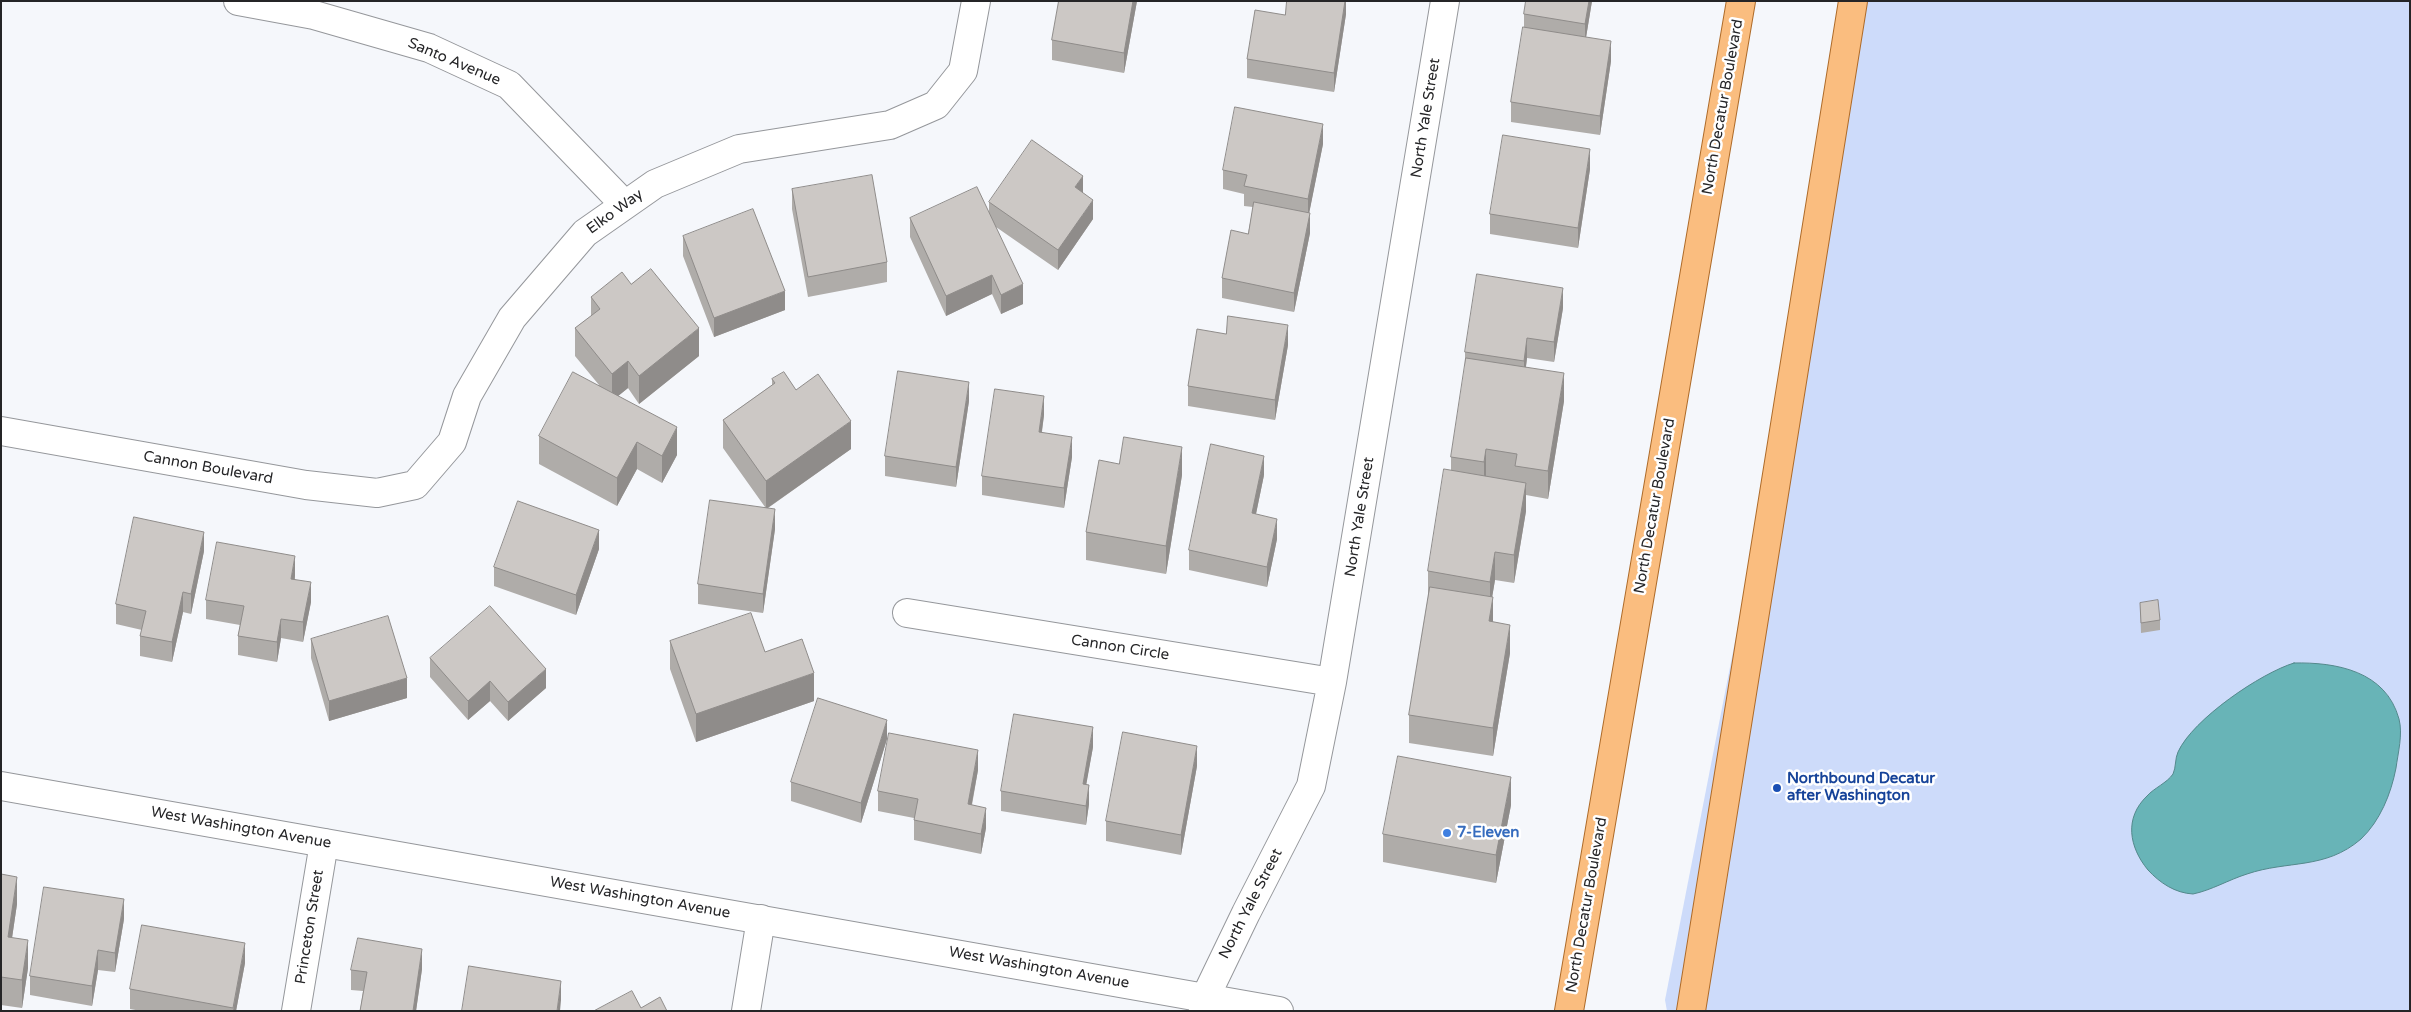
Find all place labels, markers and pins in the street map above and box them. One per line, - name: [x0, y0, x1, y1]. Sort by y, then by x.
- place label: Northbound Decatur after Washington: [1787, 770, 1935, 805]
- marker: Northbound Decatur after Washington: [1771, 782, 1783, 794]
- place label: 7-Eleven: [1457, 824, 1519, 842]
- marker: 7-Eleven: [1441, 827, 1453, 839]

